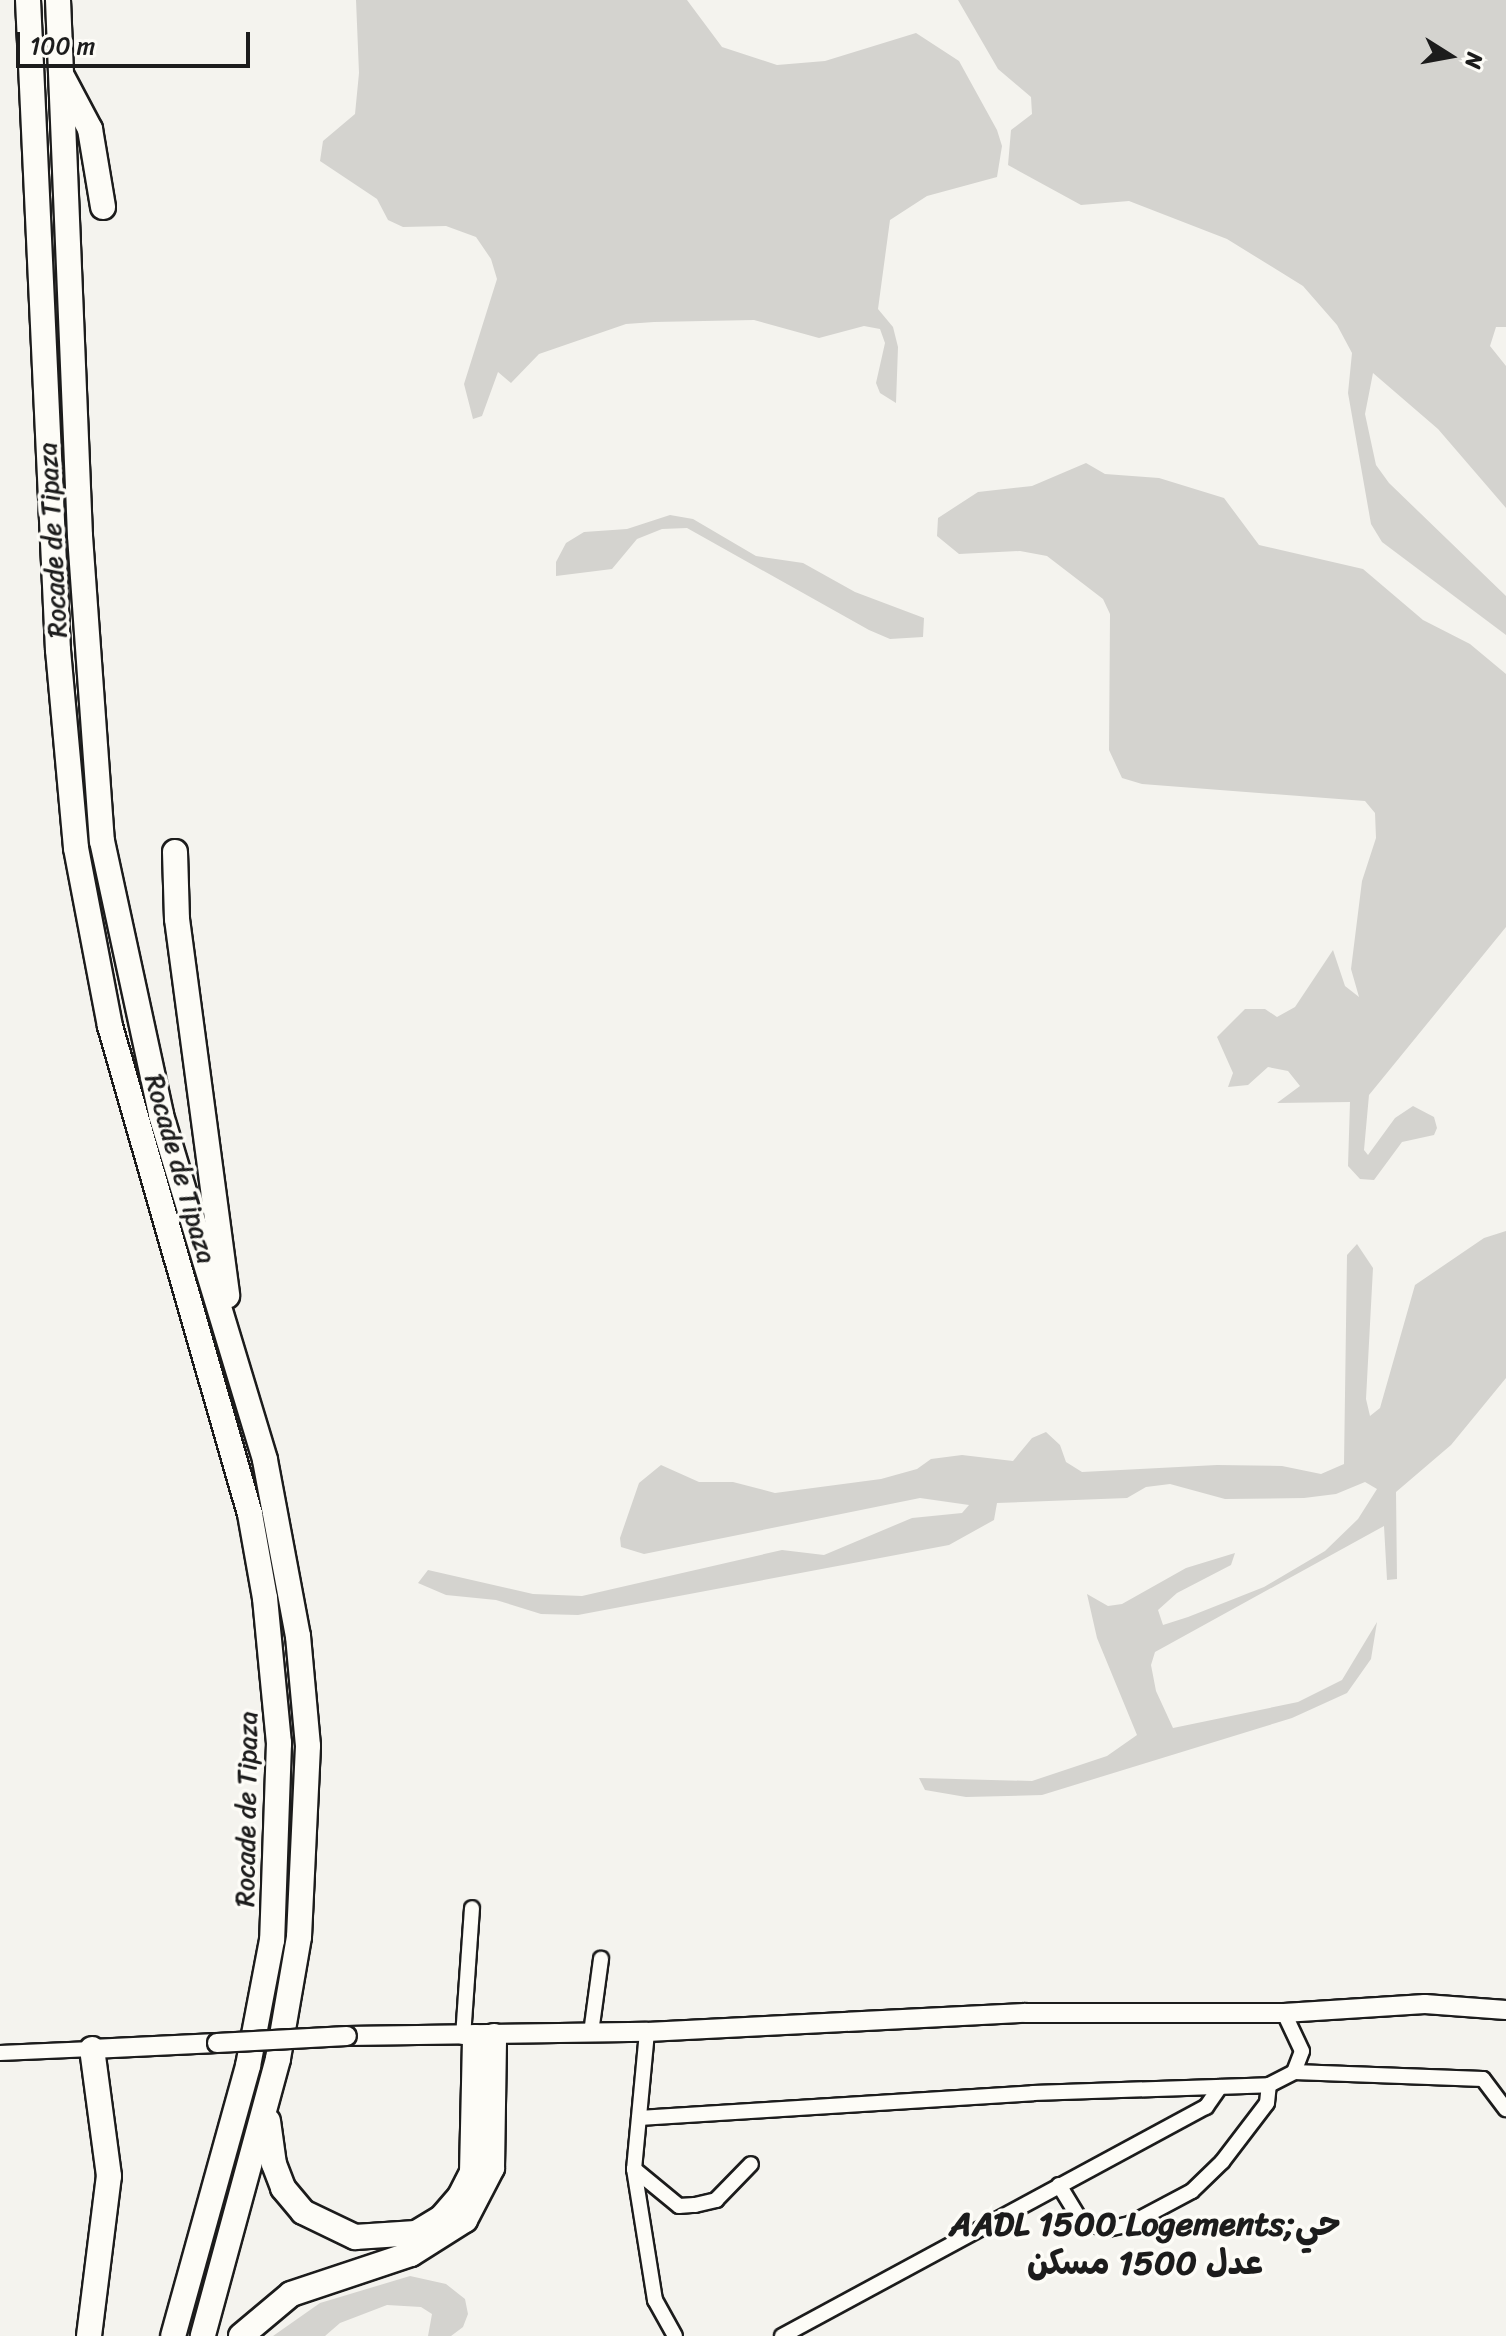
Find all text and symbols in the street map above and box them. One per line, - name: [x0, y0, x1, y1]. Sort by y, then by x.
- scale bar: [20, 16, 254, 66]
- north arrow: [1410, 16, 1490, 96]
- text: 100 m: [30, 25, 95, 67]
- text: N: [1453, 49, 1495, 72]
- street label: Rocade de Tipaza: [32, 441, 74, 639]
- street label: Rocade de Tipaza: [138, 1071, 222, 1267]
- street label: Rocade de Tipaza: [230, 1711, 264, 1907]
- district label: AADL 1500 Logements;حي عدل 1500 مسكن: [949, 2204, 1341, 2284]

